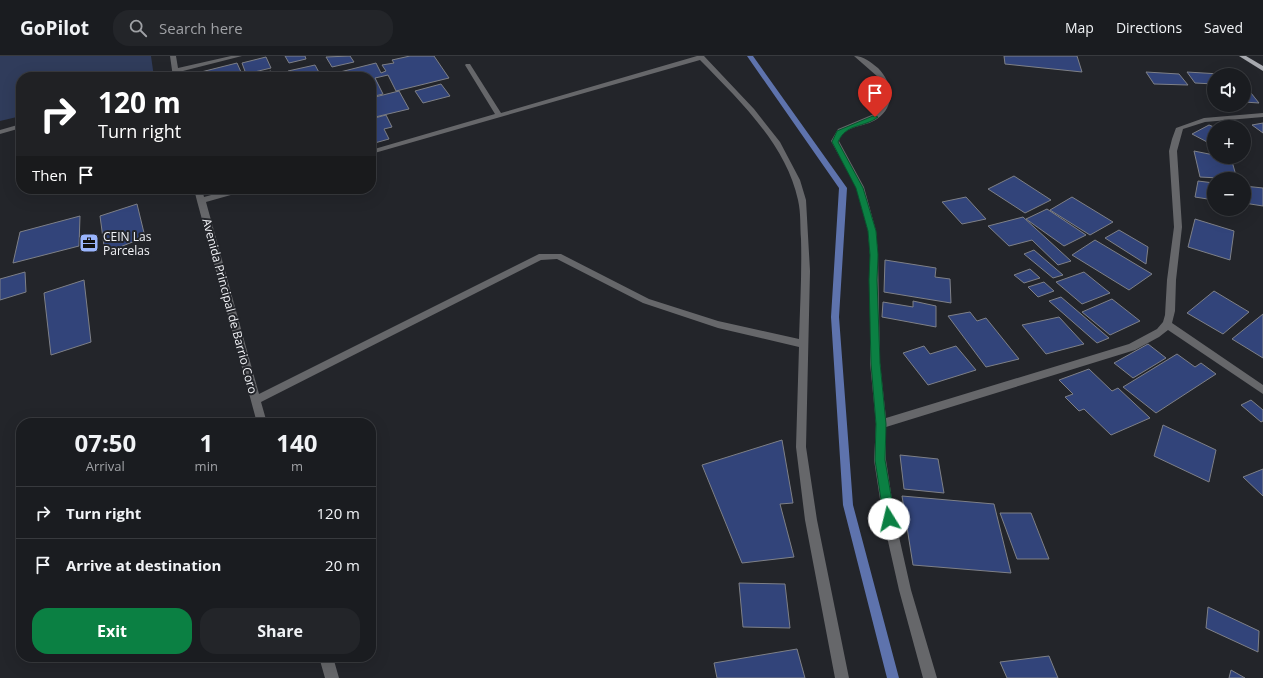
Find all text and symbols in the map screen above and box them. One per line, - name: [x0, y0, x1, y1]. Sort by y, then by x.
- search box: [113, 10, 393, 46]
- text: GoPilot: [20, 15, 89, 41]
- icon: search: [127, 17, 149, 39]
- text: Search here: [159, 18, 243, 38]
- text: Map: [1065, 18, 1094, 37]
- text: Directions: [1116, 18, 1182, 37]
- text: Saved: [1204, 18, 1243, 37]
- map controls: [1207, 68, 1251, 216]
- button: sound: [1207, 68, 1251, 112]
- pin: [858, 76, 892, 117]
- icon: arrive: [864, 82, 886, 104]
- text: 120 m: [98, 83, 181, 121]
- icon: right: [32, 88, 84, 140]
- text: Turn right: [98, 119, 181, 143]
- button: +: [1207, 120, 1251, 164]
- icon: arrive: [75, 164, 97, 186]
- text: Then: [32, 165, 67, 185]
- button: −: [1207, 172, 1251, 216]
- street label: Avenida Principal de Barrio Coro: [198, 216, 262, 396]
- place label: CEIN Las Parcelas: [103, 228, 152, 259]
- office icon: CEIN Las Parcelas: [78, 232, 100, 254]
- text: 07:50: [74, 426, 136, 459]
- text: 1: [199, 426, 213, 459]
- text: 140: [276, 426, 318, 459]
- text: Arrival: [86, 457, 125, 475]
- text: min: [195, 457, 218, 475]
- text: m: [291, 457, 303, 475]
- position arrow: [868, 498, 910, 540]
- icon: right: [32, 502, 54, 524]
- text: Turn right: [66, 503, 141, 523]
- text: 120 m: [316, 503, 360, 523]
- icon: arrive: [32, 554, 54, 576]
- text: Arrive at destination: [66, 555, 221, 575]
- text: 20 m: [325, 555, 360, 575]
- button: Exit: [32, 608, 192, 654]
- button: Share: [200, 608, 360, 654]

